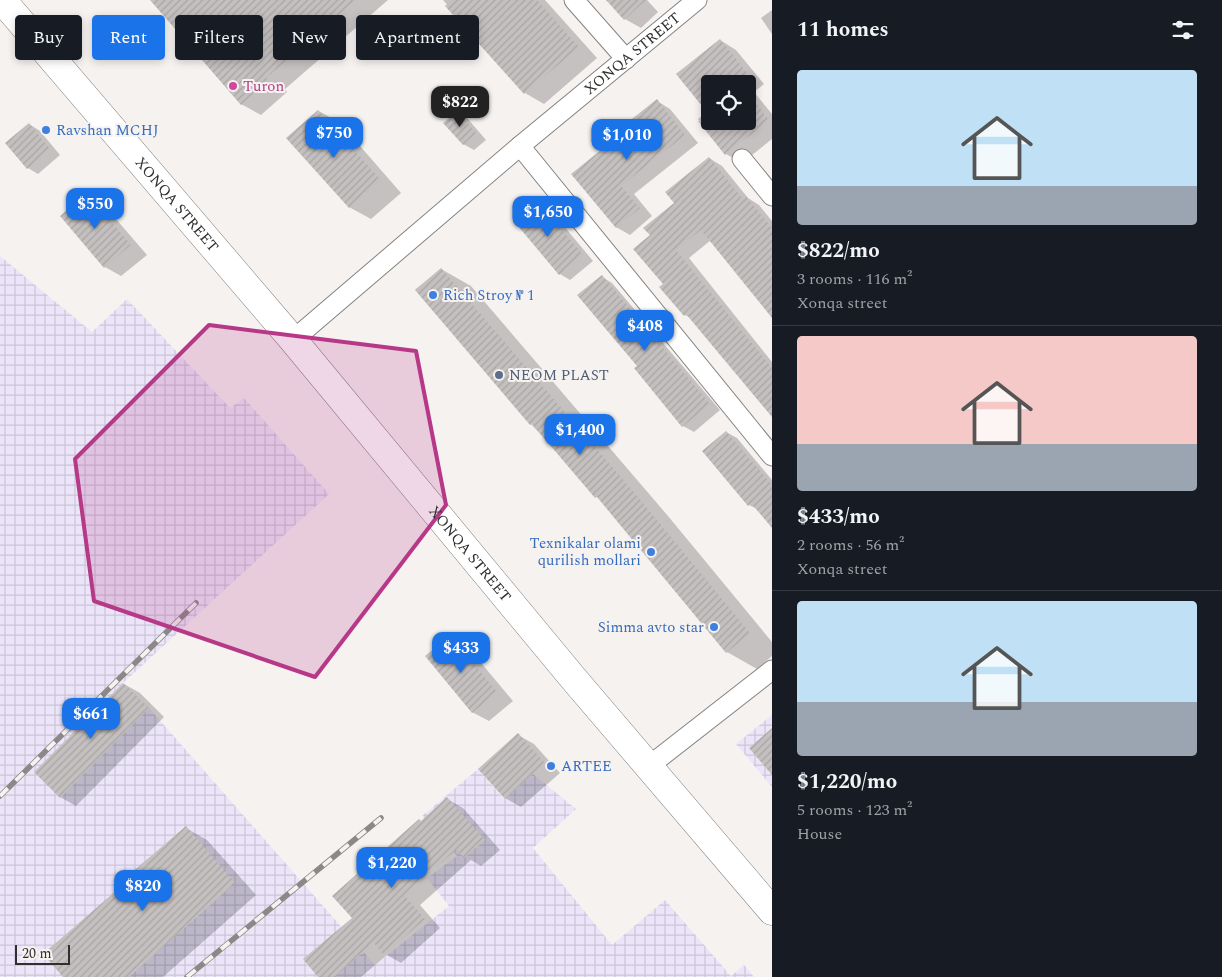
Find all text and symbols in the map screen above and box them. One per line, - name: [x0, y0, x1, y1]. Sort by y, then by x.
- street label: XONQA STREET: [579, 7, 686, 101]
- text: 11 homes: [797, 14, 889, 46]
- chip: Buy: [15, 15, 82, 60]
- chip: Rent: [92, 15, 165, 60]
- chip: Filters: [175, 15, 263, 60]
- chip: New: [273, 15, 346, 60]
- chip: Apartment: [356, 15, 479, 60]
- icon: filters: [1169, 16, 1197, 44]
- place label: Turon: [243, 75, 284, 98]
- map controls: [701, 75, 756, 130]
- button: locate: [701, 75, 756, 130]
- marker: Turon: [227, 80, 239, 92]
- pin: $822: [430, 86, 490, 128]
- text: $822: [442, 90, 478, 114]
- icon: home: [952, 103, 1042, 193]
- pin: $750: [304, 116, 364, 159]
- place label: Ravshan MCHJ: [56, 119, 159, 142]
- pin: $1,010: [586, 119, 668, 161]
- text: $750: [316, 121, 352, 145]
- text: $1,010: [602, 123, 652, 147]
- marker: Ravshan MCHJ: [40, 124, 52, 136]
- street label: XONQA STREET: [129, 152, 224, 257]
- pin: $550: [65, 188, 125, 230]
- text: $550: [77, 192, 113, 216]
- pin: $1,650: [507, 196, 589, 238]
- text: $1,650: [523, 200, 573, 224]
- text: $822/mo: [797, 235, 880, 267]
- text: 3 rooms · 116 m²: [797, 267, 912, 291]
- place label: Rich Stroy № 1: [443, 284, 535, 307]
- marker: Rich Stroy № 1: [427, 289, 439, 301]
- text: Xonqa street: [797, 291, 887, 315]
- pin: $408: [615, 310, 675, 352]
- text: $408: [627, 314, 663, 338]
- place label: NEOM PLAST: [509, 364, 609, 387]
- icon: home: [952, 368, 1042, 458]
- marker: NEOM PLAST: [493, 369, 505, 381]
- pin: $1,400: [539, 414, 621, 456]
- text: $1,400: [555, 418, 605, 442]
- street label: XONQA STREET: [423, 501, 516, 607]
- text: $433/mo: [797, 501, 880, 533]
- place label: Texnikalar olami qurilish mollari: [530, 532, 641, 572]
- text: 2 rooms · 56 m²: [797, 533, 904, 557]
- marker: Texnikalar olami qurilish mollari: [645, 546, 657, 558]
- text: Xonqa street: [797, 557, 887, 581]
- place label: Simma avto star: [598, 616, 704, 639]
- marker: Simma avto star: [708, 621, 720, 633]
- pin: $433: [431, 632, 491, 674]
- icon: home: [952, 633, 1042, 723]
- text: $433: [443, 636, 479, 660]
- pin: $661: [61, 698, 121, 740]
- text: $661: [73, 702, 109, 726]
- place label: ARTEE: [561, 755, 612, 778]
- marker: ARTEE: [545, 760, 557, 772]
- text: $1,220/mo: [797, 766, 897, 798]
- text: 5 rooms · 123 m²: [797, 798, 912, 822]
- text: House: [797, 822, 842, 846]
- pin: $1,220: [351, 846, 433, 889]
- text: $1,220: [367, 851, 417, 875]
- pin: $820: [113, 870, 173, 912]
- text: $820: [125, 874, 161, 898]
- scale bar: [15, 942, 70, 965]
- text: 20 m: [22, 943, 52, 964]

